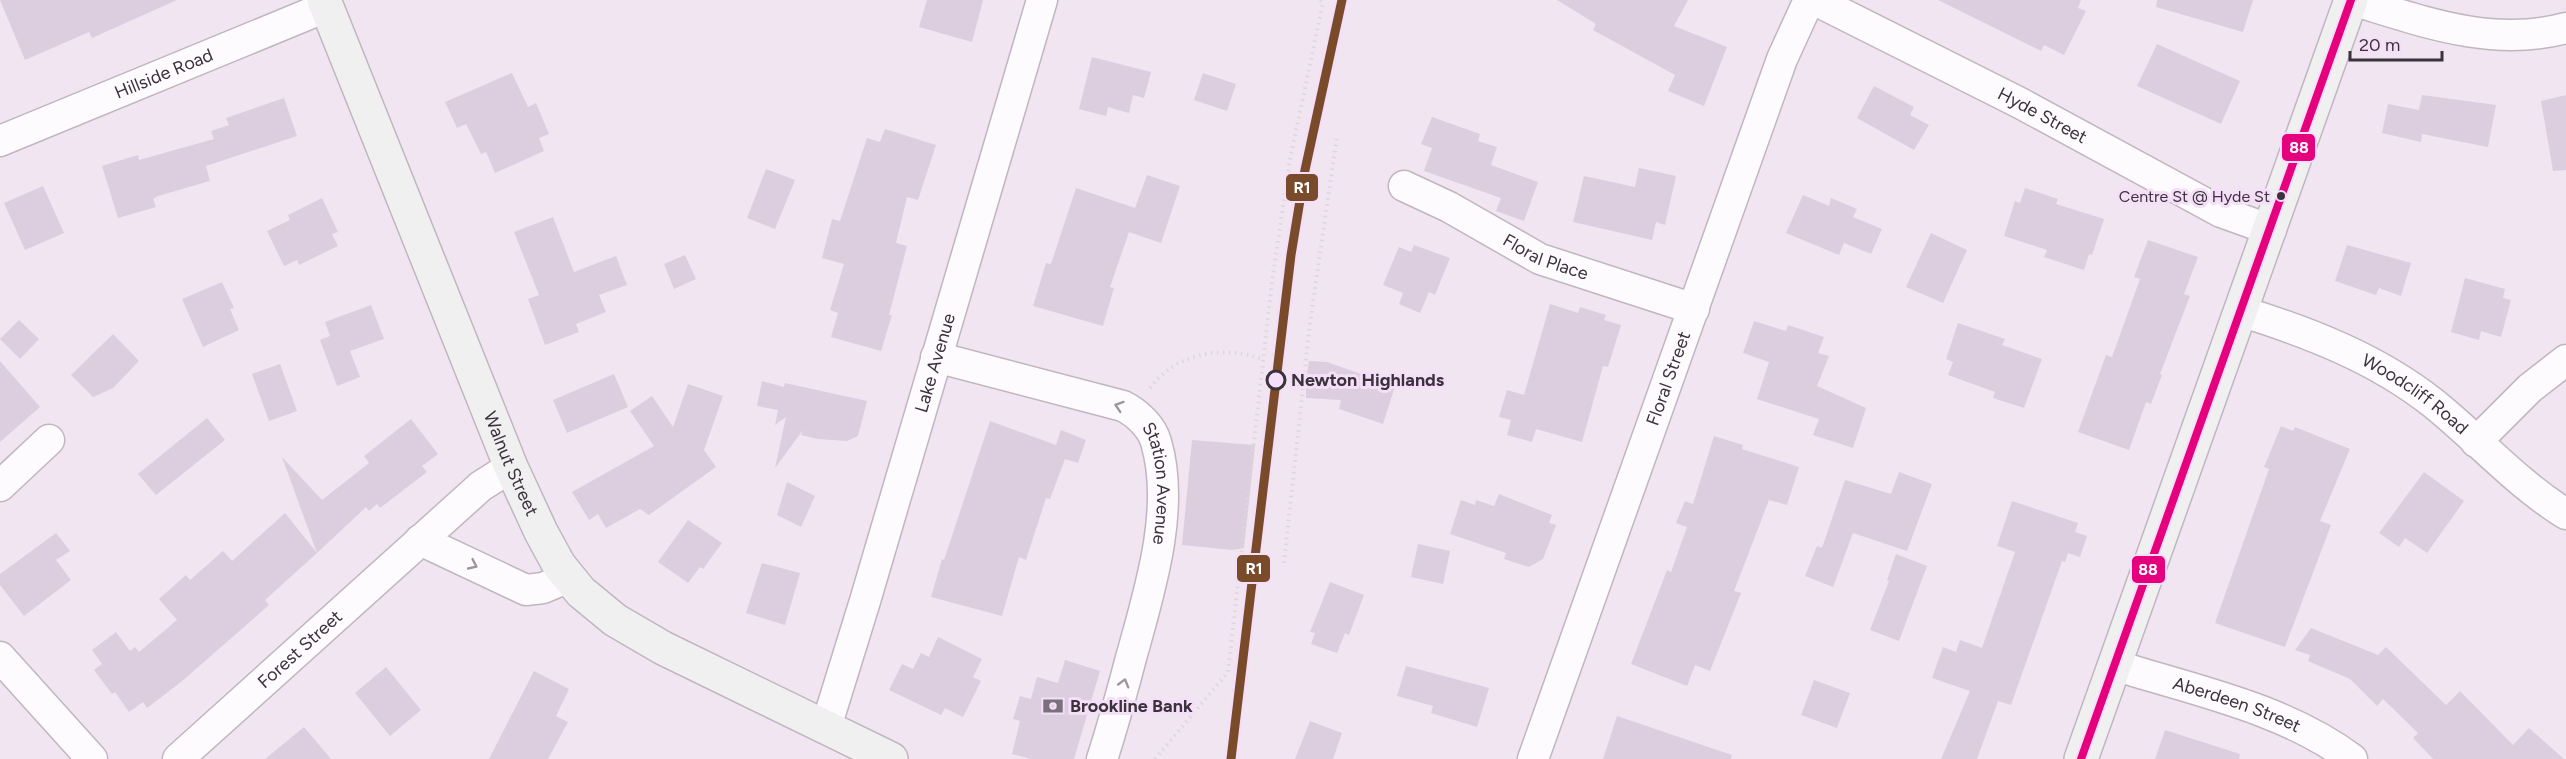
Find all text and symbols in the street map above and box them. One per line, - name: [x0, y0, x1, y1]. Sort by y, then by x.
- scale bar: [2350, 24, 2442, 62]
- text: 20 m: [2359, 34, 2400, 56]
- street label: Hillside Road: [111, 44, 216, 104]
- street label: Hyde Street: [1994, 83, 2091, 148]
- line badge: 88: [2281, 133, 2316, 162]
- text: 88: [2289, 138, 2309, 157]
- line badge: R1: [1285, 173, 1319, 202]
- text: R1: [1293, 178, 1311, 197]
- place label: Centre St @ Hyde St: [2119, 187, 2270, 206]
- marker: Centre St @ Hyde St: [2275, 190, 2287, 202]
- street label: Floral Place: [1499, 229, 1591, 285]
- street label: Lake Avenue: [910, 311, 960, 415]
- street label: Floral Street: [1642, 328, 1695, 428]
- street label: Woodcliff Road: [2358, 349, 2473, 439]
- place label: Newton Highlands: [1291, 369, 1445, 391]
- marker: Newton Highlands: [1266, 370, 1286, 390]
- one-way arrow: [1114, 401, 1125, 413]
- street label: Walnut Street: [479, 408, 543, 520]
- street label: Station Avenue: [1137, 418, 1174, 546]
- line badge: R1: [1236, 554, 1271, 583]
- line badge: 88: [2131, 555, 2166, 584]
- one-way arrow: [467, 558, 478, 570]
- text: R1: [1245, 559, 1263, 578]
- text: 88: [2138, 560, 2158, 579]
- street label: Forest Street: [253, 605, 347, 693]
- street label: Aberdeen Street: [2170, 672, 2304, 737]
- one-way arrow: [1117, 678, 1129, 689]
- bank icon: Brookline Bank: [1041, 694, 1065, 718]
- place label: Brookline Bank: [1070, 695, 1193, 717]

